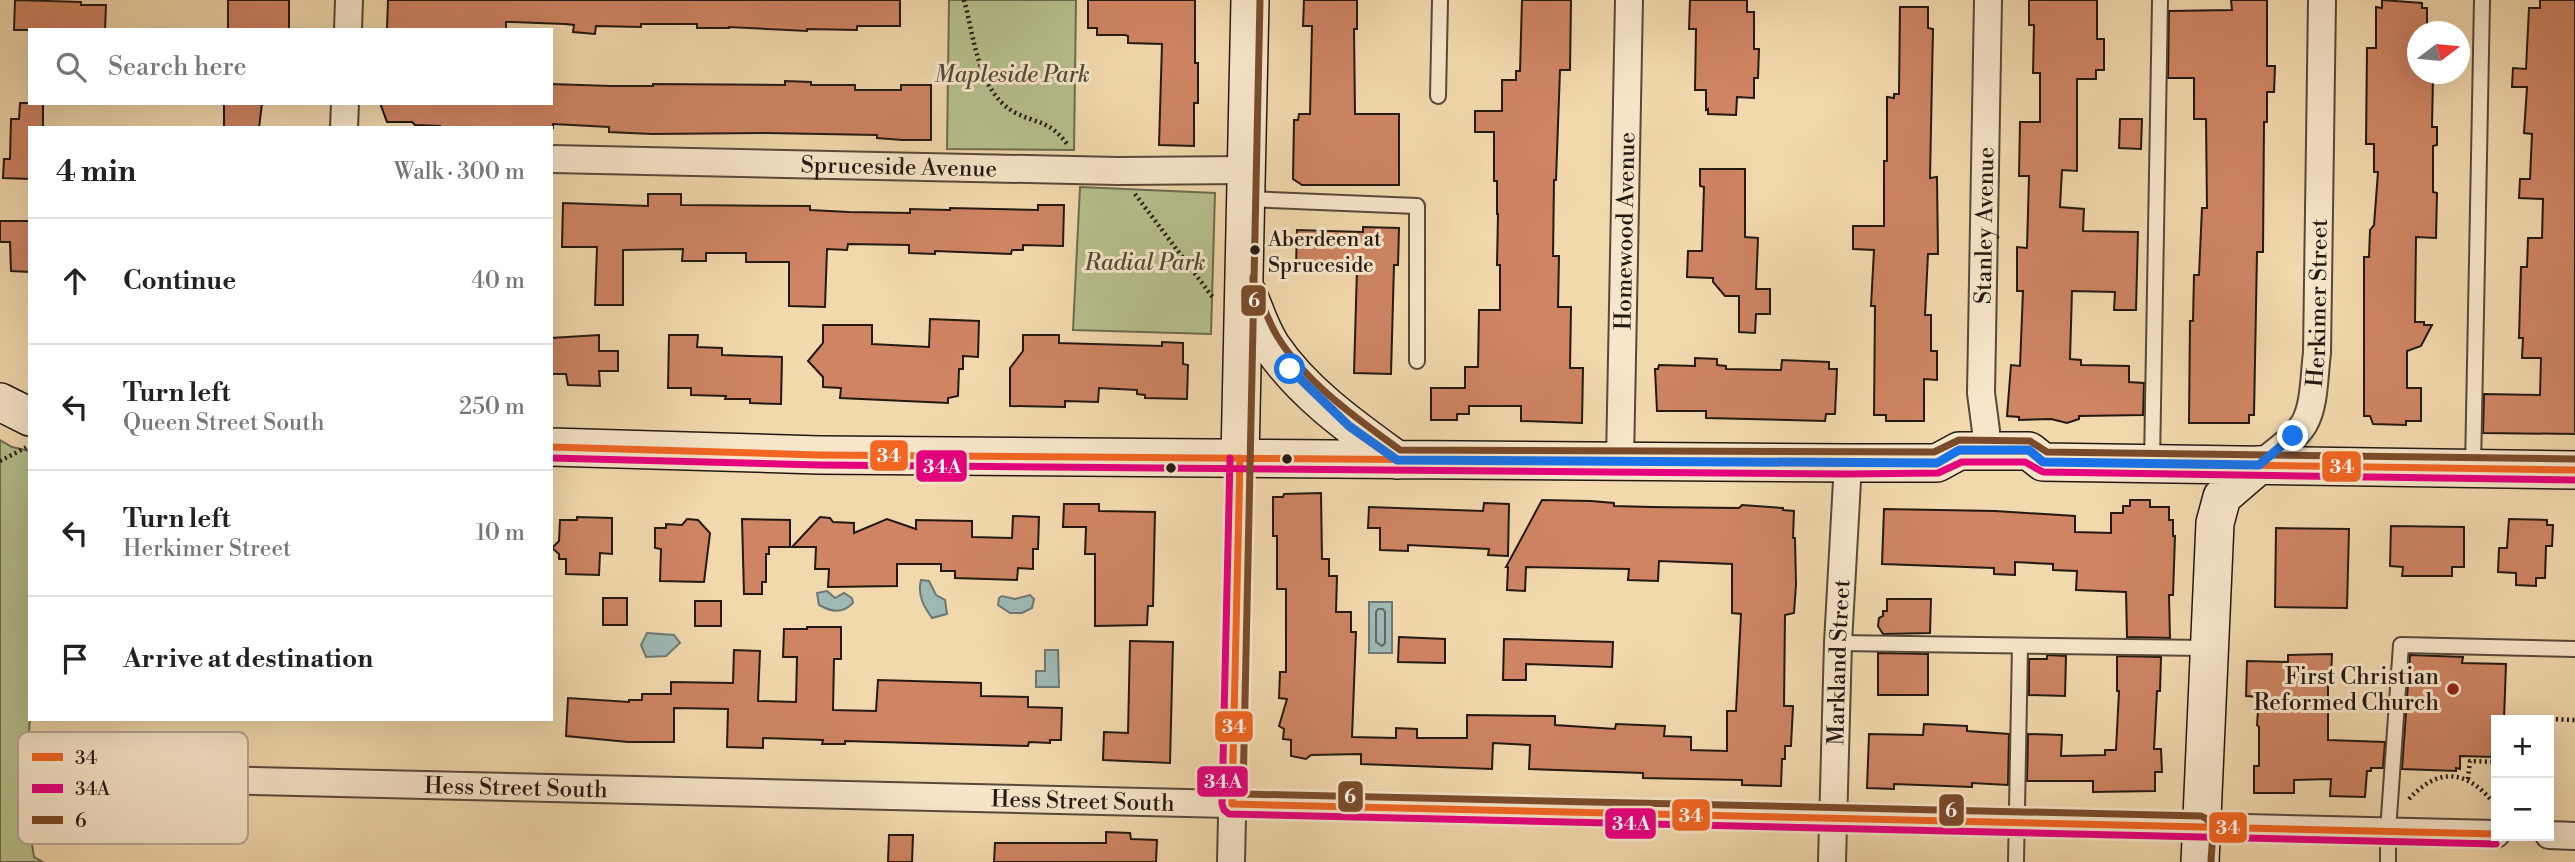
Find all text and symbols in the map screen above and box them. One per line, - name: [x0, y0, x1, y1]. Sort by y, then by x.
- north arrow: [2407, 21, 2470, 84]
- search box: [28, 28, 553, 105]
- icon: search: [52, 48, 90, 86]
- text: Search here: [108, 51, 247, 83]
- park label: Mapleside Park: [934, 61, 1090, 89]
- street label: Homewood Avenue: [1610, 132, 1641, 330]
- street label: Stanley Avenue: [1970, 147, 2000, 304]
- street label: Spruceside Avenue: [800, 151, 997, 183]
- text: 4 min: [56, 153, 136, 191]
- text: Walk · 300 m: [394, 158, 525, 186]
- street label: Herkimer Street: [2301, 218, 2334, 388]
- place label: Aberdeen at Spruceside: [1267, 227, 1382, 279]
- marker: Aberdeen at Spruceside: [1248, 243, 1262, 257]
- park label: Radial Park: [1083, 249, 1206, 277]
- icon: ahead: [56, 262, 94, 300]
- text: Continue: [123, 265, 236, 297]
- text: 40 m: [471, 267, 525, 295]
- line badge: 6: [1240, 284, 1267, 317]
- text: 6: [1248, 289, 1260, 313]
- route start: [1274, 353, 1305, 384]
- text: Turn left: [123, 377, 231, 409]
- icon: left: [56, 388, 94, 426]
- text: 250 m: [459, 393, 525, 421]
- text: Queen Street South: [123, 409, 324, 437]
- route end: [2277, 420, 2308, 451]
- line badge: 34: [869, 439, 909, 472]
- text: 34: [877, 444, 901, 468]
- line badge: 34A: [915, 449, 968, 483]
- line badge: 34: [2321, 450, 2362, 483]
- unlabelled marker: [1280, 452, 1294, 466]
- text: 34A: [923, 455, 961, 479]
- text: 34: [2330, 455, 2354, 479]
- unlabelled marker: [1164, 461, 1178, 475]
- text: Turn left: [123, 503, 231, 535]
- icon: left: [56, 514, 94, 552]
- text: 10 m: [476, 519, 525, 547]
- text: Herkimer Street: [123, 535, 291, 563]
- street label: Markland Street: [1822, 578, 1857, 746]
- icon: arrive: [56, 640, 94, 678]
- text: Arrive at destination: [123, 643, 373, 675]
- place label: First Christian Reformed Church: [2254, 663, 2439, 717]
- marker: First Christian Reformed Church: [2445, 681, 2461, 697]
- line badge: 34: [1214, 710, 1254, 743]
- text: 34: [1222, 715, 1246, 739]
- map controls: [2491, 715, 2554, 841]
- button: +: [2491, 715, 2554, 778]
- legend: [18, 732, 248, 844]
- text: 34: [75, 746, 97, 770]
- line badge: 34A: [1196, 765, 1249, 798]
- text: 34A: [1204, 770, 1242, 794]
- street label: Hess Street South: [424, 772, 608, 804]
- text: 34A: [75, 777, 111, 801]
- button: −: [2491, 778, 2554, 841]
- line badge: 6: [1337, 780, 1364, 813]
- street label: Hess Street South: [991, 785, 1175, 818]
- text: 6: [1344, 785, 1356, 809]
- line badge: 6: [1938, 793, 1965, 827]
- line badge: 34: [1671, 798, 1711, 832]
- text: 6: [1945, 799, 1957, 823]
- text: 34: [1679, 804, 1703, 828]
- line badge: 34A: [1604, 807, 1657, 840]
- text: 6: [75, 809, 87, 833]
- line badge: 34: [2208, 811, 2248, 844]
- text: 34A: [1612, 812, 1650, 836]
- text: 34: [2216, 816, 2240, 840]

